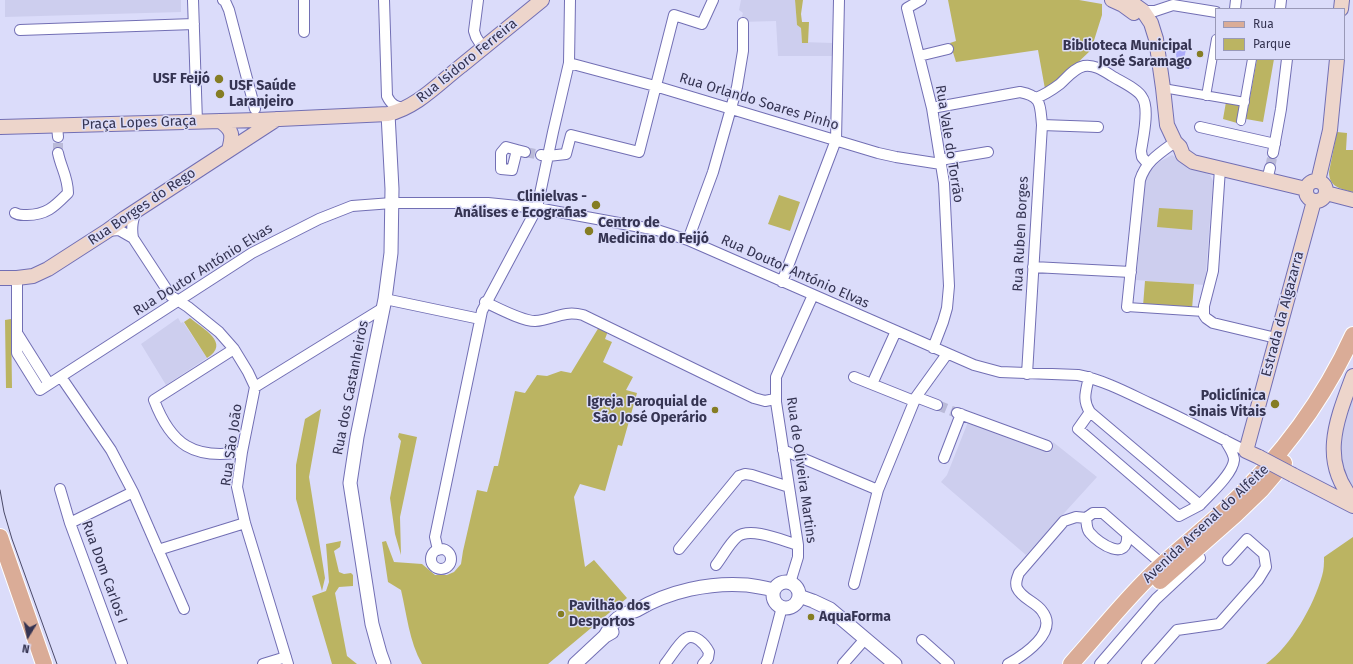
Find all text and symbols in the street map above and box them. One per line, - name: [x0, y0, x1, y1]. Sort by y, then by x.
- legend: [1215, 8, 1345, 60]
- street label: Rua Isidoro Ferreira: [413, 15, 521, 107]
- text: Rua: [1253, 17, 1274, 31]
- text: Parque: [1253, 37, 1291, 51]
- place label: Biblioteca Municipal José Saramago: [1063, 38, 1192, 70]
- marker: Biblioteca Municipal José Saramago: [1195, 49, 1205, 59]
- street label: Rua Orlando Soares Pinho: [677, 70, 841, 134]
- place label: USF Feijó: [153, 71, 210, 87]
- marker: USF Feijó: [213, 73, 225, 85]
- place label: USF Saúde Laranjeiro: [229, 78, 296, 110]
- street label: Rua Vale do Torrão: [931, 84, 967, 204]
- marker: USF Saúde Laranjeiro: [214, 88, 226, 100]
- street label: Praça Lopes Graça: [81, 113, 197, 133]
- street label: Rua Borges do Rego: [85, 165, 199, 249]
- street label: Rua Ruben Borges: [1010, 176, 1032, 292]
- place label: Clinielvas - Análises e Ecografias: [455, 189, 587, 222]
- marker: Clinielvas - Análises e Ecografias: [590, 199, 602, 211]
- place label: Centro de Medicina do Feijó: [598, 215, 709, 248]
- street label: Rua Doutor António Elvas: [130, 220, 276, 320]
- marker: Centro de Medicina do Feijó: [583, 225, 595, 237]
- street label: Rua Doutor António Elvas: [718, 232, 872, 312]
- street label: Estrada da Algazarra: [1258, 249, 1308, 379]
- street label: Rua dos Castanheiros: [330, 319, 372, 457]
- place label: Policlínica Sinais Vitais: [1189, 388, 1266, 420]
- place label: Igreja Paroquial de São José Operário: [587, 394, 707, 426]
- street label: Rua de Oliveira Martins: [782, 396, 820, 544]
- marker: Policlínica Sinais Vitais: [1269, 398, 1281, 410]
- street label: Rua São João: [218, 403, 246, 487]
- marker: Igreja Paroquial de São José Operário: [710, 405, 720, 415]
- street label: Avenida Arsenal do Alfeite: [1139, 461, 1273, 587]
- street label: Rua Dom Carlos I: [78, 518, 130, 626]
- place label: Pavilhão dos Desportos: [569, 598, 650, 630]
- marker: Pavilhão dos Desportos: [556, 609, 566, 619]
- place label: AquaForma: [819, 609, 891, 625]
- marker: AquaForma: [806, 612, 816, 622]
- north arrow: [8, 616, 48, 656]
- text: N: [21, 641, 31, 655]

